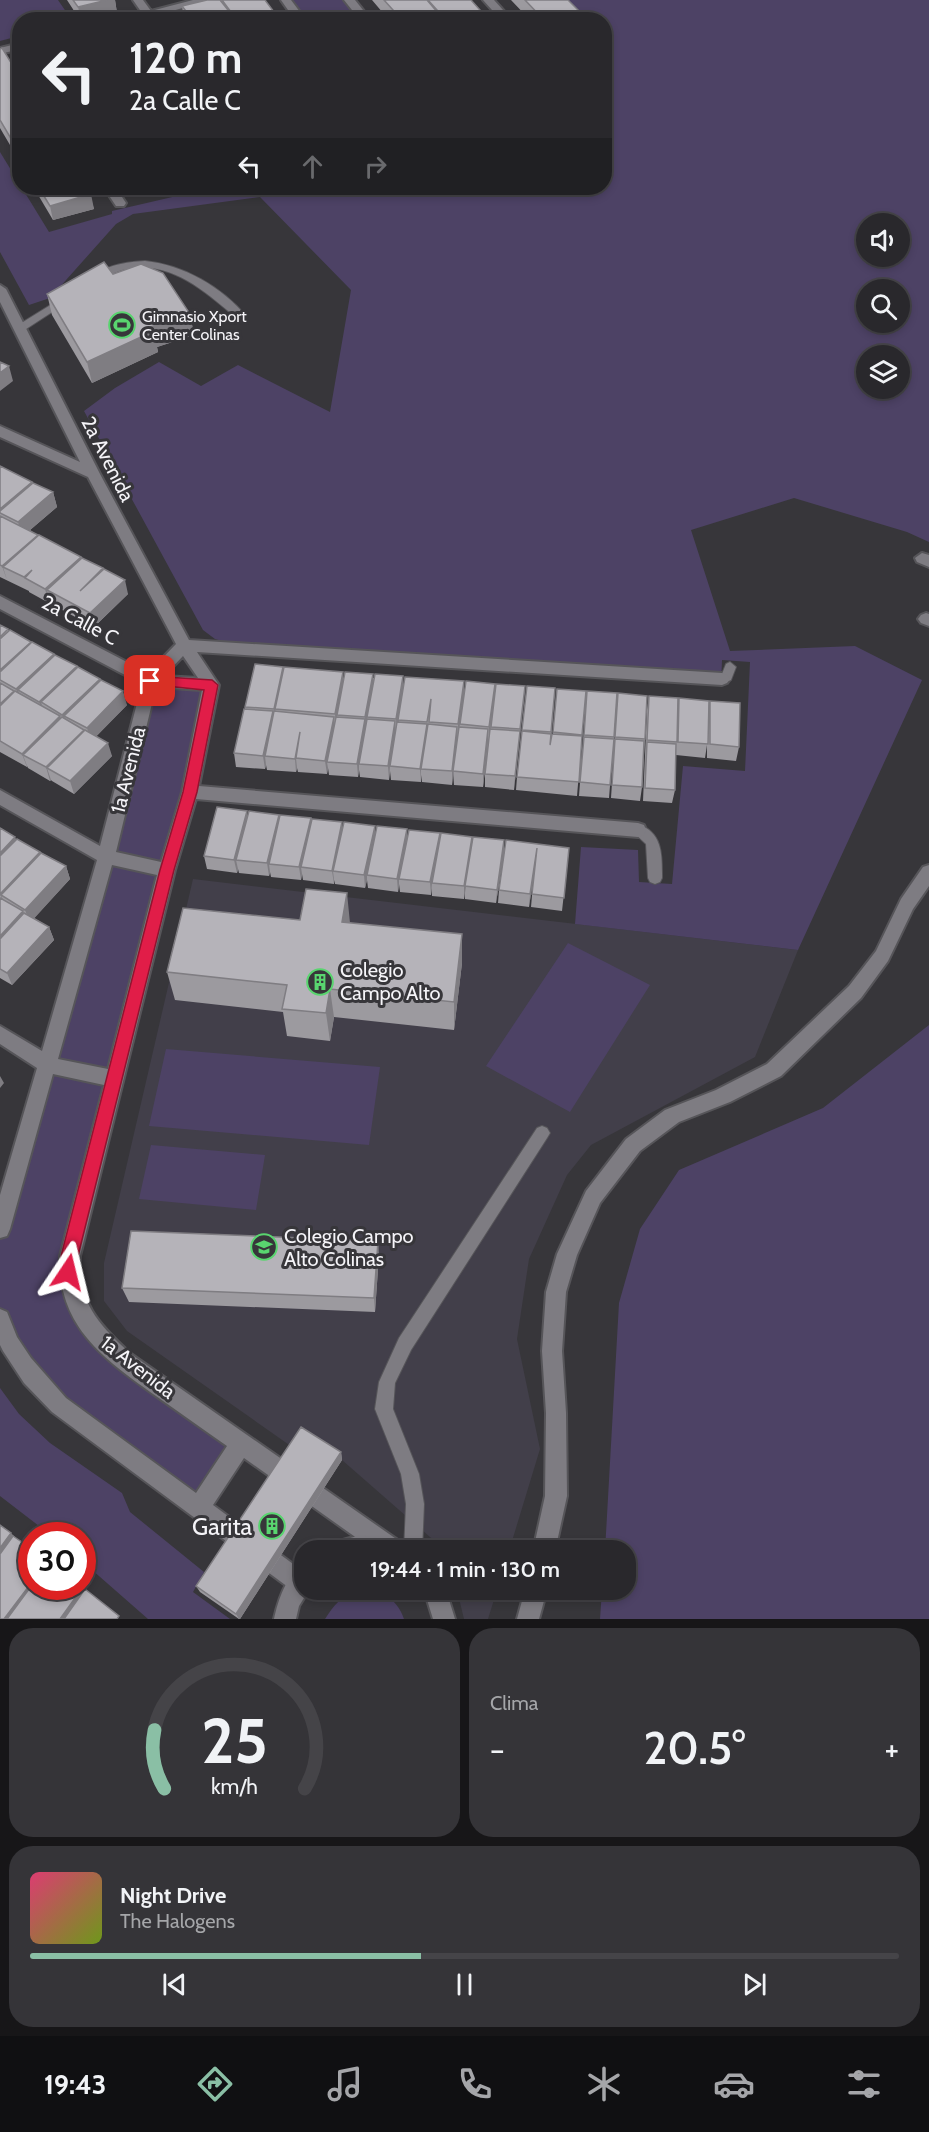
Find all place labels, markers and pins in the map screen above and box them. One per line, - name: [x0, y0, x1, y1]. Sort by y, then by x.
- place label: Gimnasio Xport Center Colinas: [142, 307, 247, 344]
- sports icon: Gimnasio Xport Center Colinas: [107, 310, 137, 340]
- pin: [124, 655, 175, 706]
- place label: Colegio Campo Alto: [340, 958, 441, 1005]
- building icon: Colegio Campo Alto: [305, 967, 335, 997]
- place label: Colegio Campo Alto Colinas: [284, 1224, 414, 1271]
- school or university icon: Colegio Campo Alto Colinas: [249, 1232, 279, 1262]
- building icon: Garita: [257, 1511, 287, 1541]
- place label: Garita: [192, 1512, 252, 1541]

